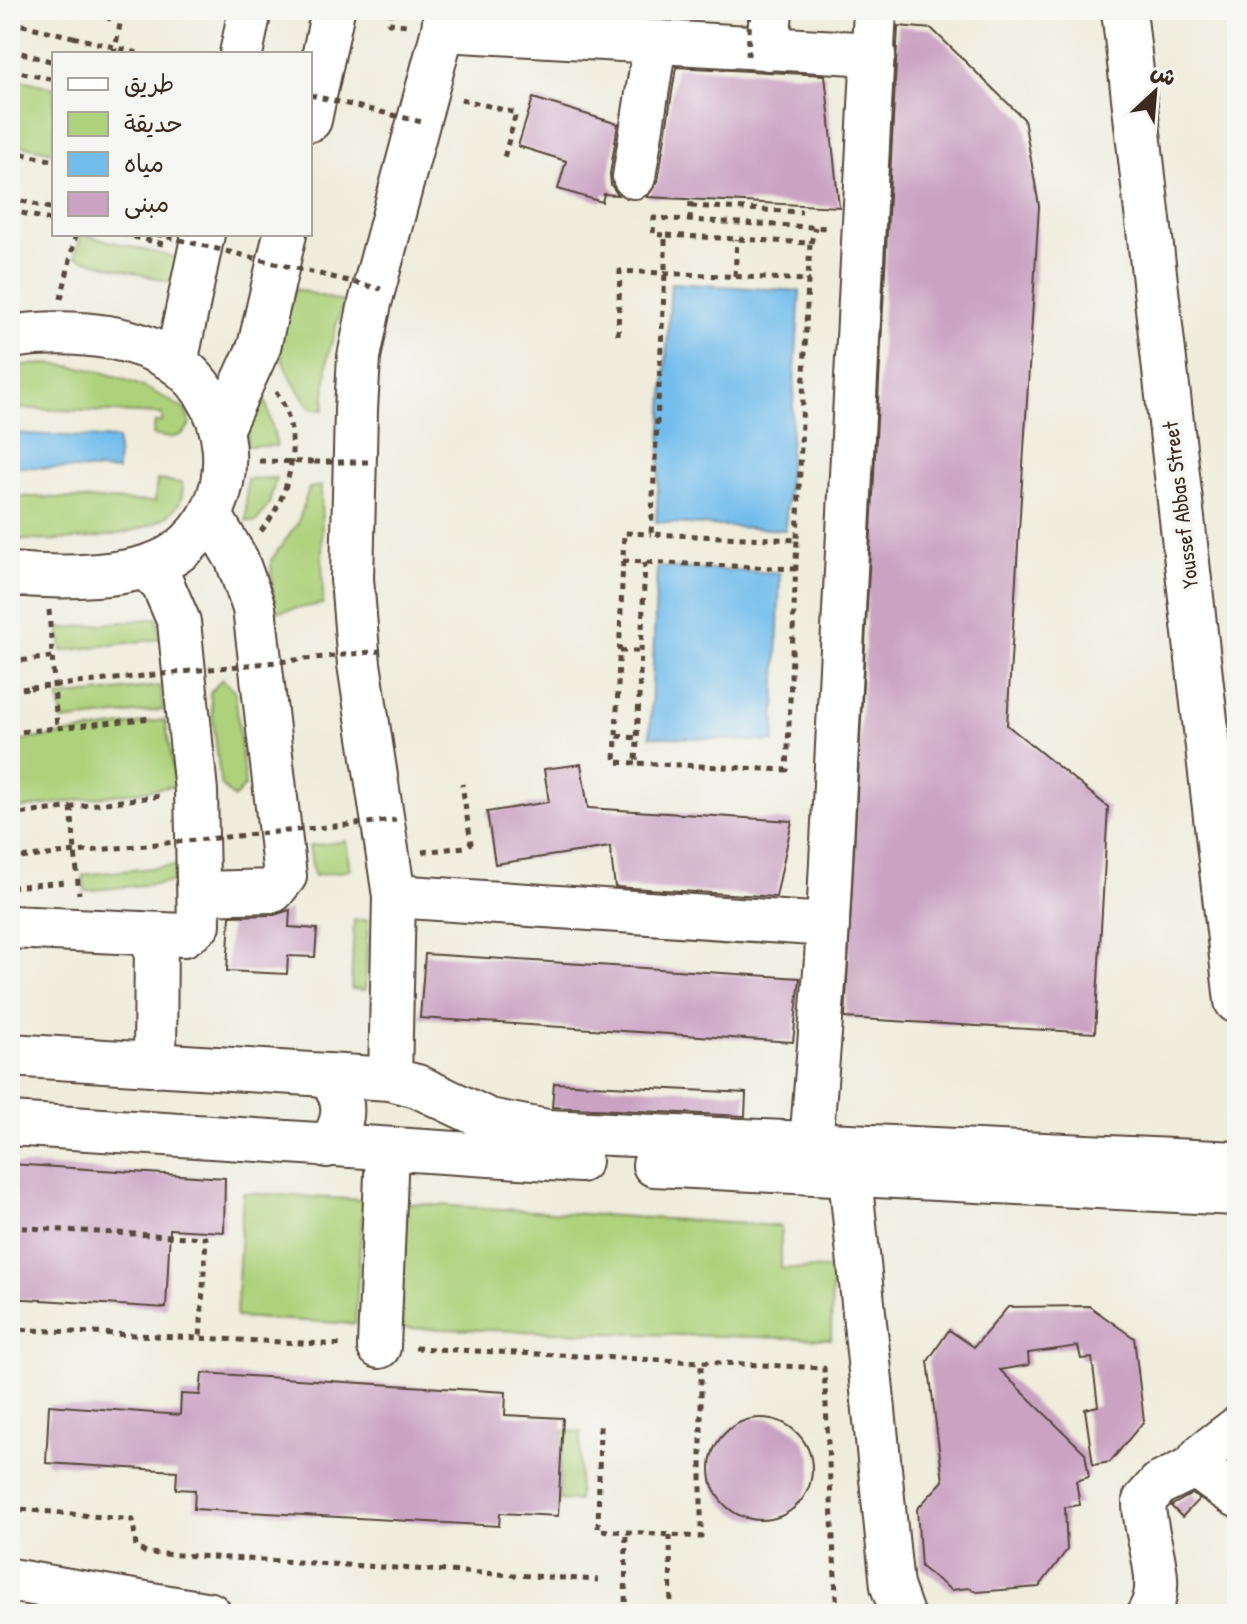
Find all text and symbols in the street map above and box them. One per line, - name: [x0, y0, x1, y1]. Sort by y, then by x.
- legend: [52, 52, 312, 236]
- north arrow: [1115, 52, 1195, 132]
- text: ش: [1146, 55, 1181, 93]
- text: طريق: [124, 67, 174, 99]
- text: حديقة: [124, 107, 183, 139]
- text: مياه: [124, 147, 164, 179]
- text: مبنى: [124, 187, 169, 219]
- street label: Youssef Abbas Street: [1155, 419, 1205, 590]

